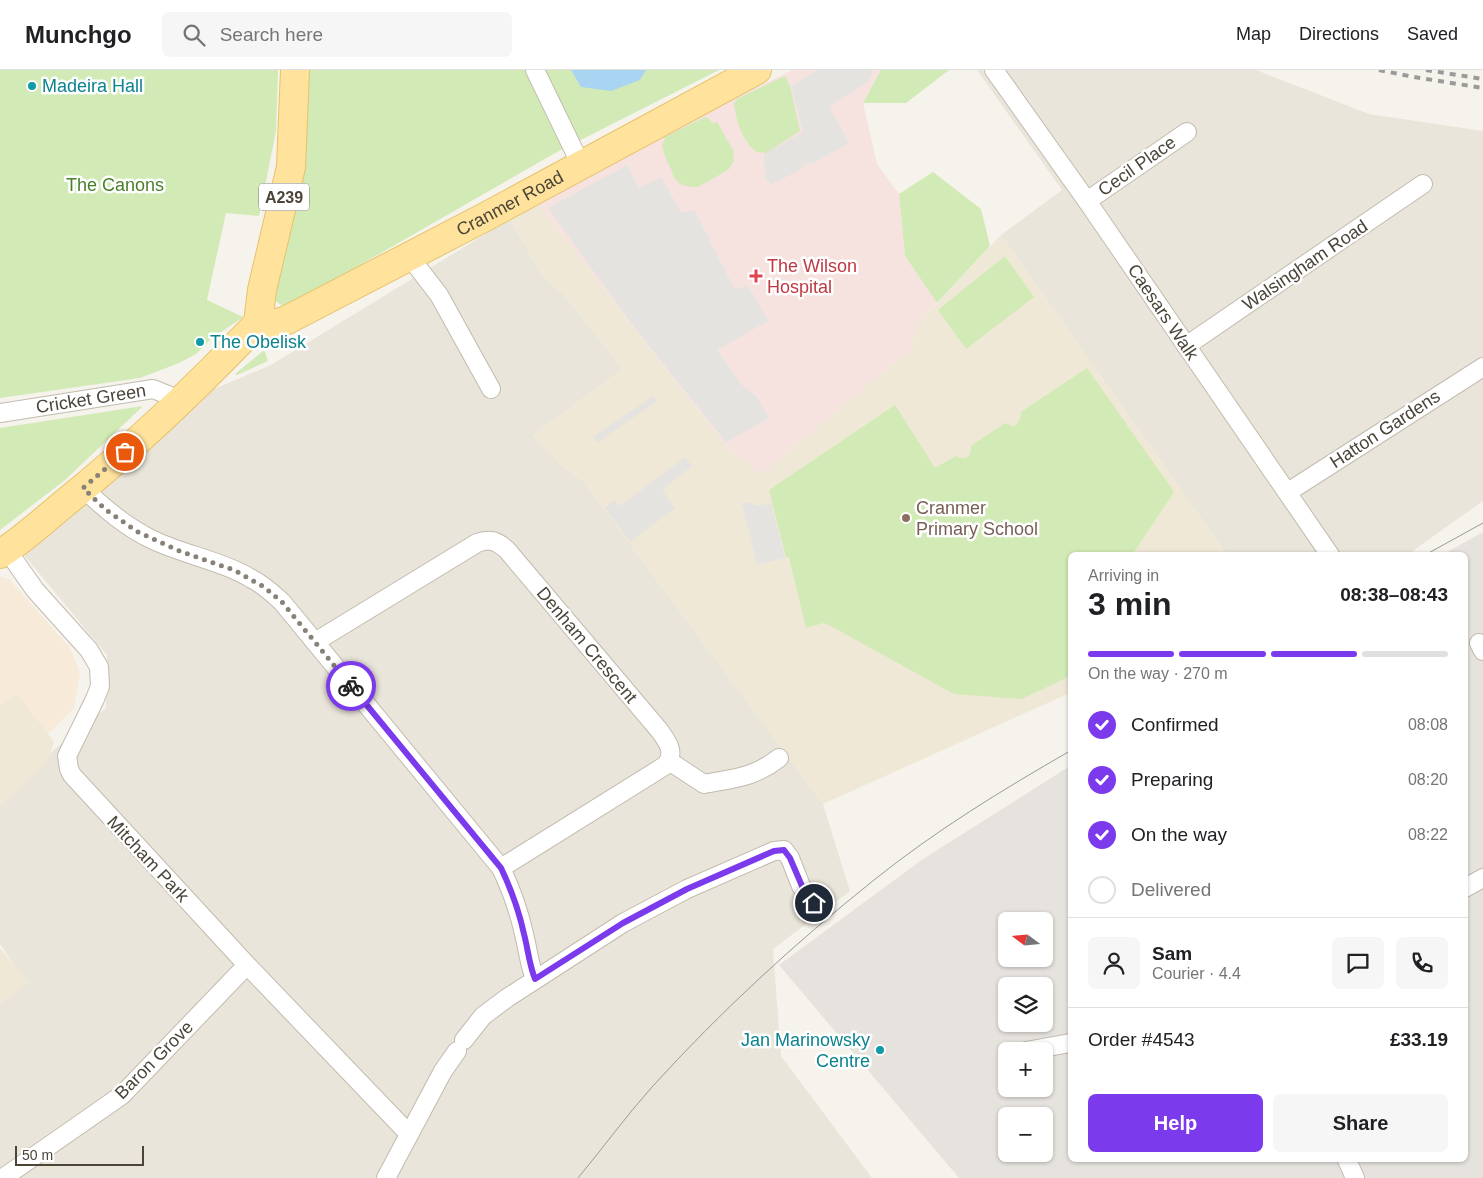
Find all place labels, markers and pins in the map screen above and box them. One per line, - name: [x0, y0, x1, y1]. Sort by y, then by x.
- place label: Madeira Hall: [42, 76, 143, 96]
- marker: Madeira Hall: [26, 80, 38, 92]
- place label: The Wilson Hospital: [767, 256, 857, 297]
- marker: The Wilson Hospital: [749, 269, 763, 283]
- place label: The Obelisk: [210, 332, 307, 352]
- marker: The Obelisk: [194, 336, 206, 348]
- pin: [104, 431, 146, 473]
- place label: Cranmer Primary School: [916, 498, 1038, 539]
- marker: Cranmer Primary School: [900, 512, 912, 524]
- pin: [793, 882, 835, 924]
- place label: Jan Marinowsky Centre: [741, 1030, 870, 1071]
- marker: Jan Marinowsky Centre: [874, 1044, 886, 1056]

